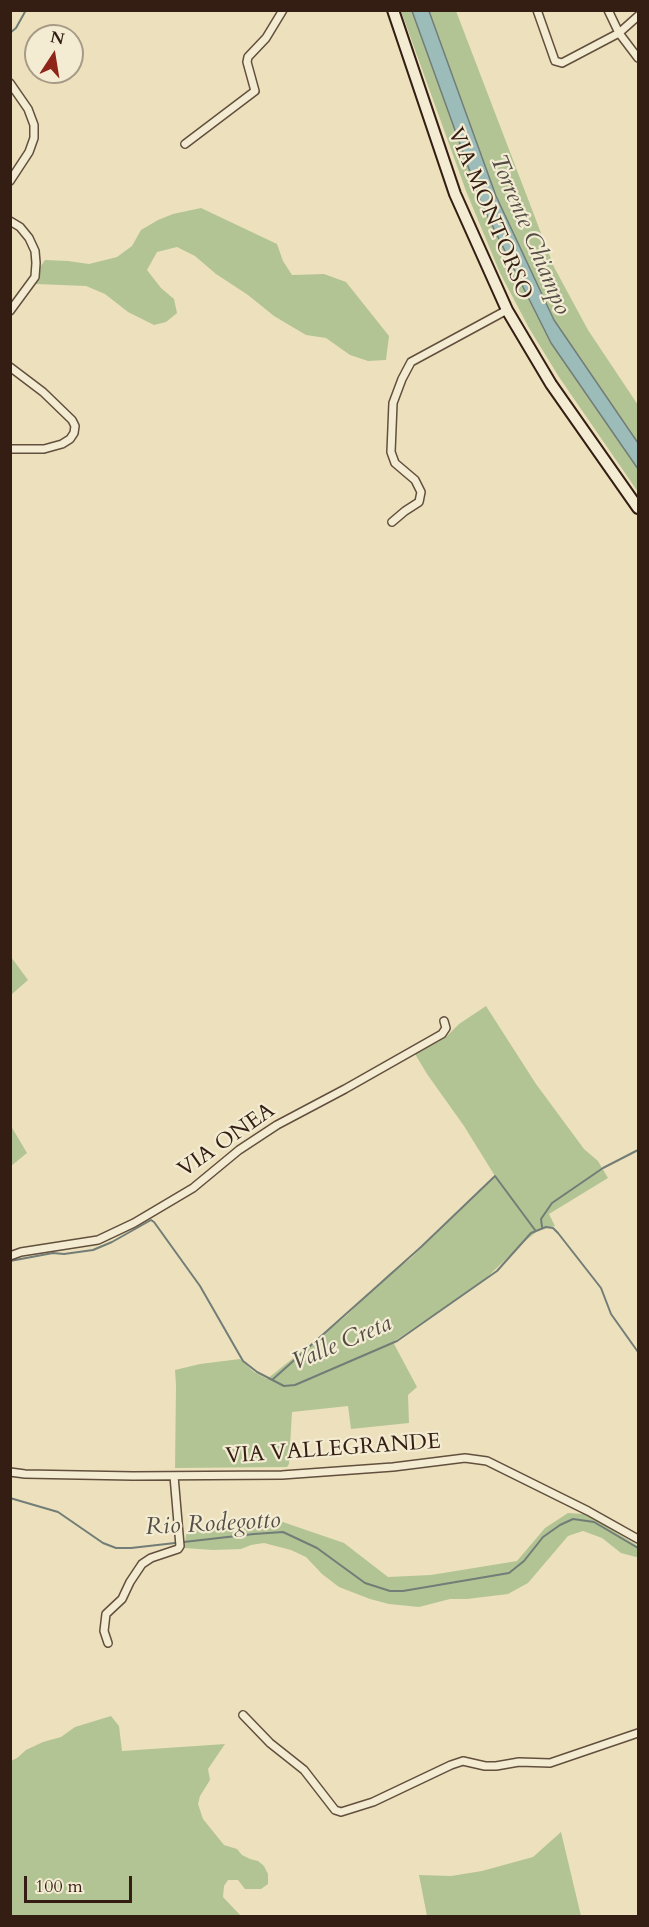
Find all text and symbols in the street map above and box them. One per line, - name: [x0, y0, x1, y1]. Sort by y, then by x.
- north arrow: [24, 24, 84, 84]
- text: N: [48, 26, 66, 51]
- street label: VIA MONTORSO: [441, 124, 537, 304]
- water label: Torrente Chiampo: [482, 151, 576, 319]
- street label: VIA ONEA: [173, 1098, 281, 1184]
- water label: Valle Creta: [288, 1310, 396, 1378]
- street label: VIA VALLEGRANDE: [224, 1429, 442, 1471]
- water label: Rio Rodegotto: [145, 1507, 281, 1543]
- scale bar: [27, 1864, 135, 1902]
- text: 100 m: [35, 1874, 83, 1899]

